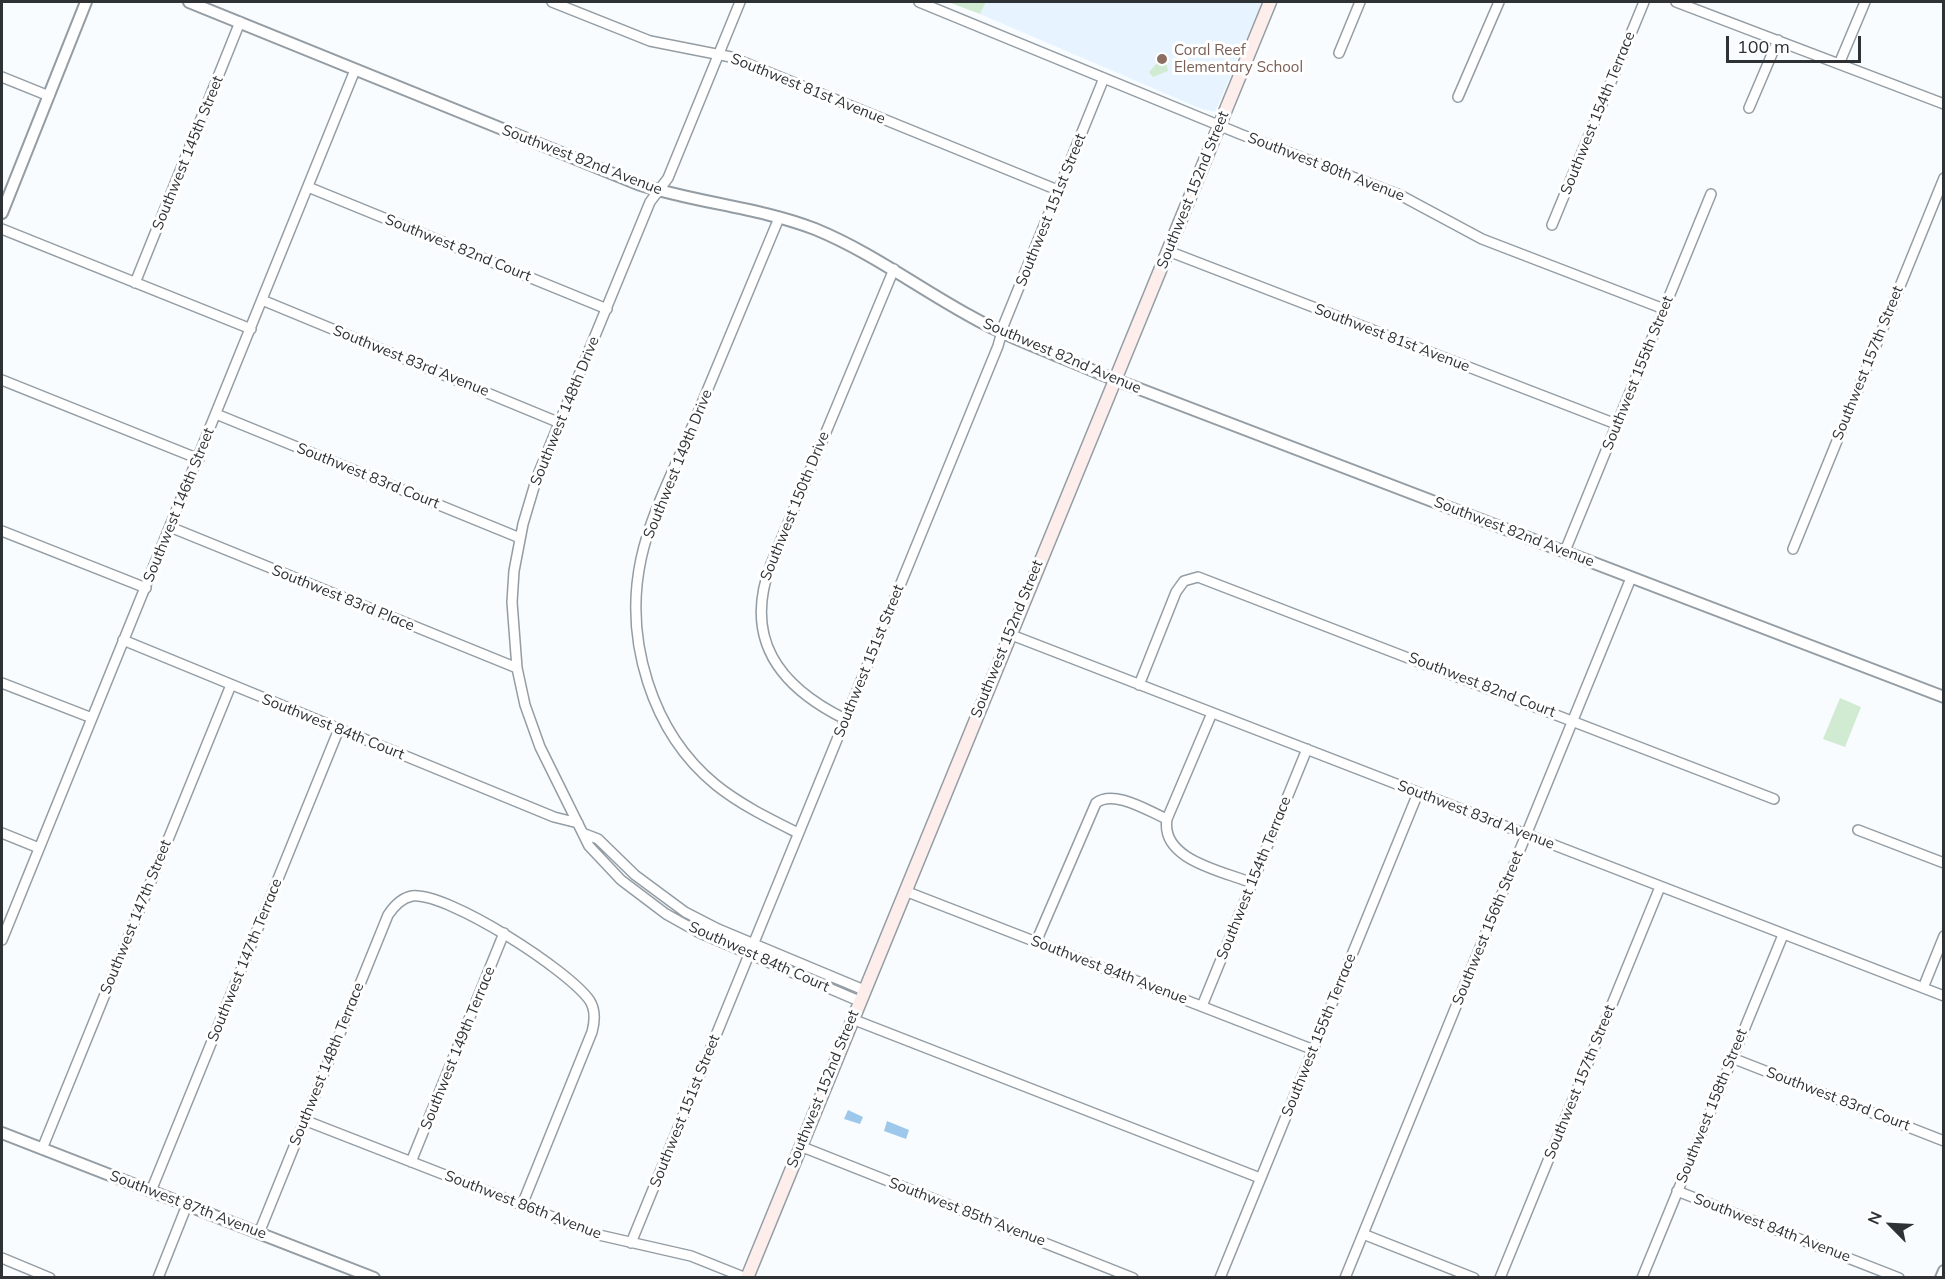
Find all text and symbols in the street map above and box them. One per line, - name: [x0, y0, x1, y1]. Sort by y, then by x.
- scale bar: [1729, 24, 1864, 62]
- street label: Southwest 154th Terrace: [1557, 29, 1639, 197]
- text: 100 m: [1737, 35, 1790, 58]
- place label: Coral Reef Elementary School: [1174, 41, 1303, 76]
- street label: Southwest 81st Avenue: [728, 50, 888, 128]
- marker: Coral Reef Elementary School: [1155, 52, 1169, 66]
- street label: Southwest 145th Street: [149, 73, 227, 233]
- street label: Southwest 152nd Street: [1153, 109, 1233, 271]
- street label: Southwest 82nd Avenue: [499, 121, 665, 199]
- street label: Southwest 80th Avenue: [1245, 129, 1407, 205]
- street label: Southwest 151st Street: [1012, 131, 1090, 289]
- street label: Southwest 82nd Court: [382, 210, 534, 286]
- street label: Southwest 157th Street: [1829, 283, 1907, 443]
- street label: Southwest 155th Street: [1599, 293, 1677, 453]
- street label: Southwest 81st Avenue: [1312, 300, 1472, 376]
- street label: Southwest 82nd Avenue: [980, 314, 1144, 398]
- street label: Southwest 83rd Avenue: [330, 321, 492, 401]
- street label: Southwest 148th Drive: [527, 334, 603, 488]
- street label: Southwest 149th Drive: [640, 387, 716, 541]
- street label: Southwest 146th Street: [140, 425, 218, 585]
- street label: Southwest 150th Drive: [757, 429, 833, 583]
- street label: Southwest 83rd Court: [294, 439, 442, 513]
- street label: Southwest 82nd Avenue: [1431, 493, 1597, 571]
- street label: Southwest 152nd Street: [967, 558, 1047, 720]
- street label: Southwest 83rd Place: [269, 561, 417, 635]
- street label: Southwest 151st Street: [830, 582, 908, 740]
- street label: Southwest 82nd Court: [1406, 649, 1558, 721]
- street label: Southwest 84th Court: [259, 690, 407, 764]
- street label: Southwest 83rd Avenue: [1395, 777, 1557, 853]
- street label: Southwest 154th Terrace: [1213, 794, 1295, 962]
- street label: Southwest 147th Street: [97, 837, 175, 997]
- street label: Southwest 156th Street: [1449, 848, 1527, 1008]
- street label: Southwest 147th Terrace: [204, 876, 286, 1044]
- street label: Southwest 84th Court: [686, 918, 832, 996]
- street label: Southwest 84th Avenue: [1028, 932, 1190, 1008]
- street label: Southwest 155th Terrace: [1278, 951, 1360, 1119]
- street label: Southwest 149th Terrace: [417, 964, 499, 1132]
- street label: Southwest 148th Terrace: [286, 980, 368, 1148]
- street label: Southwest 157th Street: [1541, 1002, 1619, 1162]
- street label: Southwest 152nd Street: [783, 1008, 863, 1170]
- street label: Southwest 158th Street: [1673, 1026, 1751, 1186]
- street label: Southwest 151st Street: [646, 1032, 724, 1190]
- street label: Southwest 83rd Court: [1764, 1063, 1912, 1135]
- street label: Southwest 87th Avenue: [107, 1167, 269, 1243]
- street label: Southwest 86th Avenue: [442, 1167, 604, 1243]
- street label: Southwest 85th Avenue: [886, 1174, 1048, 1250]
- street label: Southwest 84th Avenue: [1691, 1190, 1853, 1266]
- north arrow: [1861, 1195, 1921, 1255]
- text: N: [1863, 1208, 1886, 1227]

